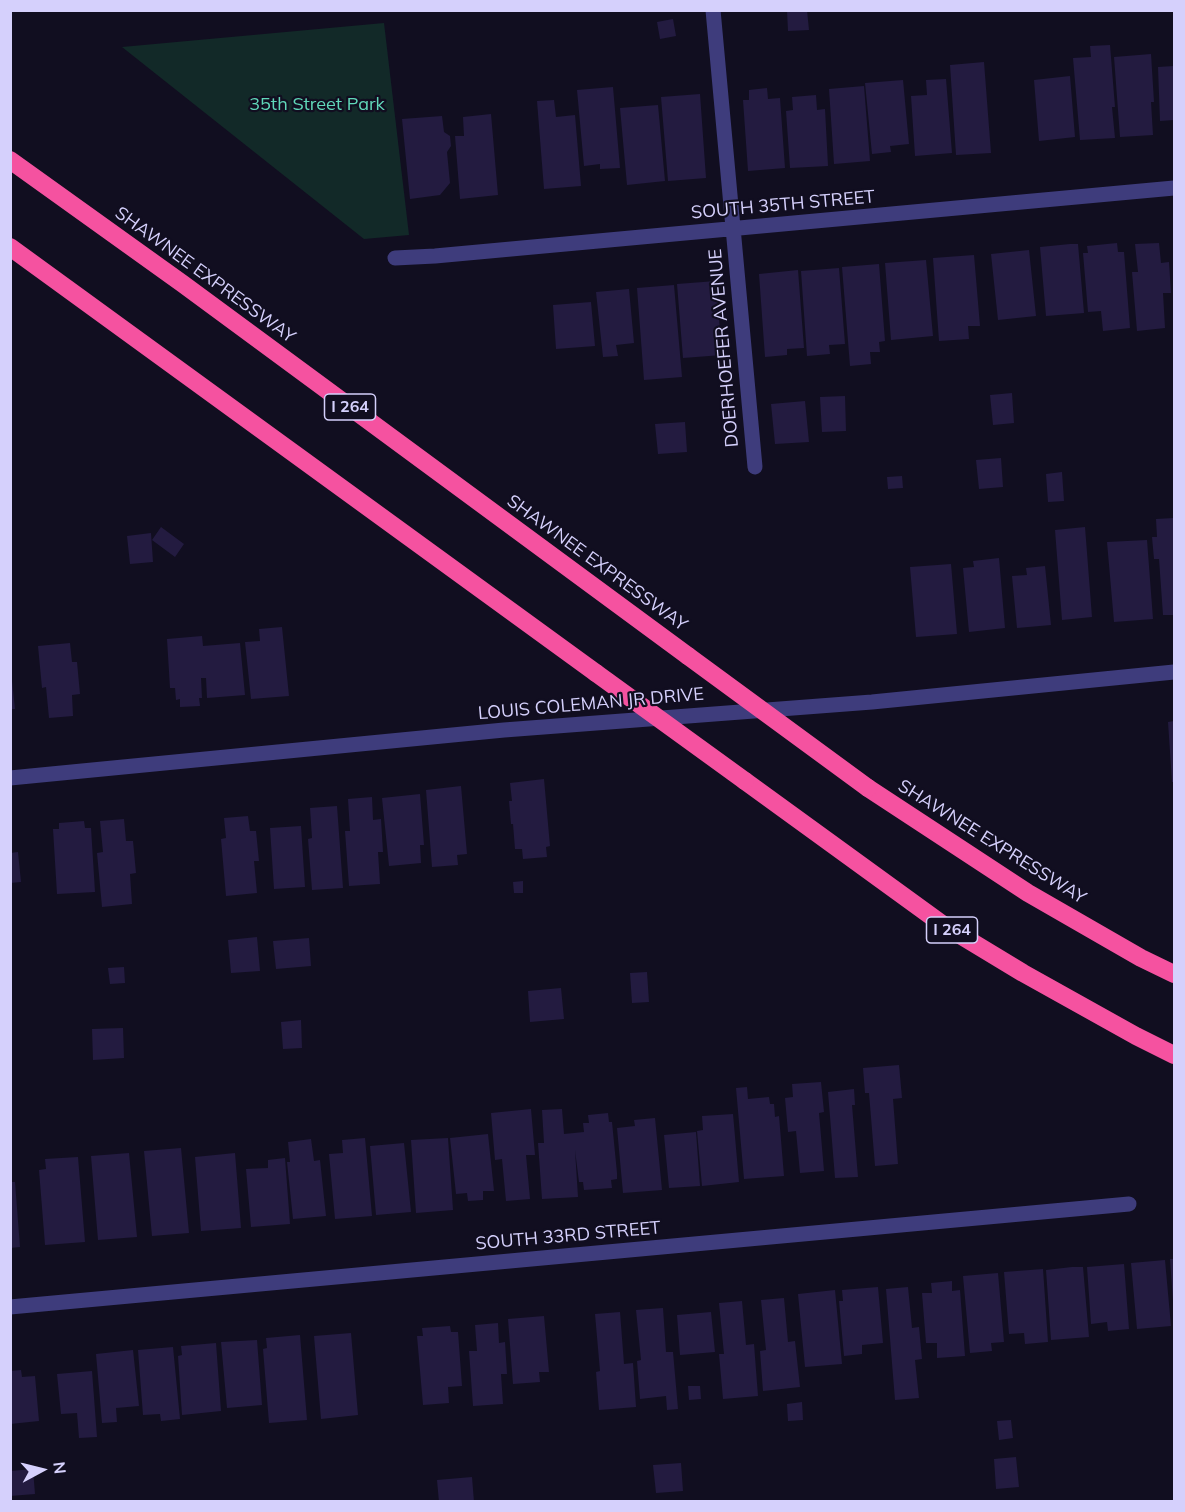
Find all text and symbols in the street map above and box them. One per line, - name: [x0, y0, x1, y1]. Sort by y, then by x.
- park label: 35th Street Park: [249, 94, 385, 116]
- street label: SOUTH 35TH STREET: [690, 186, 876, 224]
- street label: SHAWNEE EXPRESSWAY: [111, 202, 299, 348]
- street label: DOERHOEFER AVENUE: [705, 248, 743, 448]
- road number: I 264: [324, 394, 376, 420]
- street label: SHAWNEE EXPRESSWAY: [503, 490, 691, 636]
- street label: LOUIS COLEMAN JR DRIVE: [477, 683, 705, 725]
- street label: SHAWNEE EXPRESSWAY: [894, 775, 1090, 909]
- road number: I 264: [926, 917, 978, 943]
- street label: SOUTH 33RD STREET: [474, 1217, 662, 1255]
- north arrow: [12, 1440, 72, 1500]
- text: N: [49, 1461, 71, 1475]

